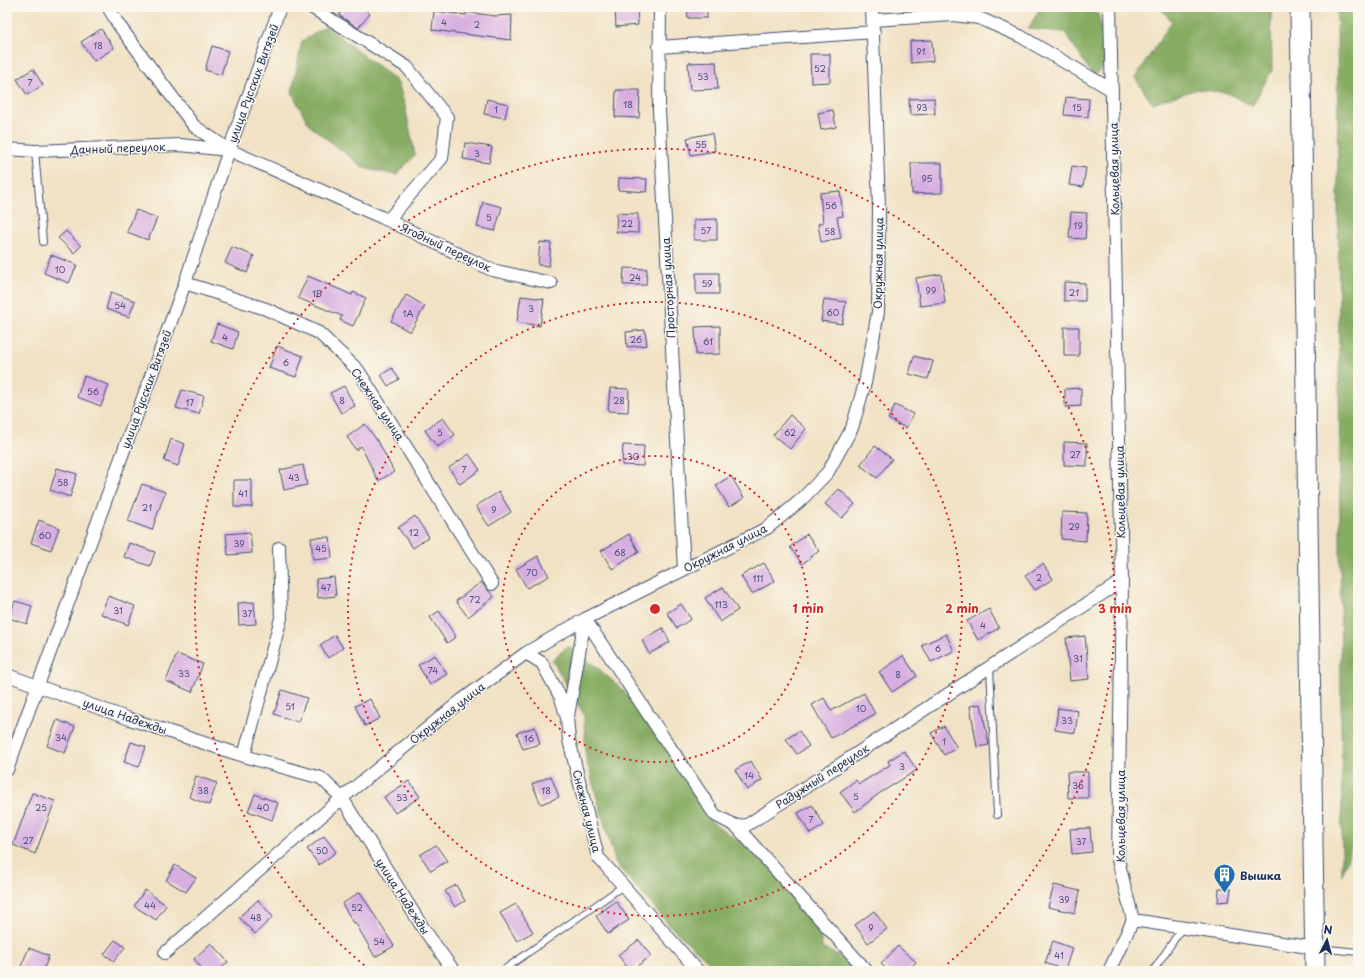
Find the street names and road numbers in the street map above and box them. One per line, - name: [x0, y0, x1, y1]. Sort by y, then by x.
- street label: улица Русских Витязей: [224, 21, 282, 145]
- street label: Кольцевая улица: [1105, 122, 1123, 216]
- street label: Дачный переулок: [69, 138, 166, 158]
- street label: Окружная улица: [869, 217, 887, 309]
- street label: Ягодный переулок: [398, 218, 495, 276]
- street label: Просторная улица: [657, 237, 679, 339]
- street label: улица Русских Витязей: [117, 327, 175, 451]
- street label: Снежная улица: [347, 364, 409, 444]
- street label: Кольцевая улица: [1111, 445, 1129, 539]
- street label: Окружная улица: [680, 520, 770, 576]
- street label: Окружная улица: [406, 678, 488, 748]
- street label: улица Надежды: [81, 694, 169, 738]
- street label: Радужный переулок: [772, 739, 872, 813]
- street label: Снежная улица: [569, 768, 606, 854]
- street label: Кольцевая улица: [1112, 769, 1129, 863]
- street label: улица Надежды: [372, 855, 434, 938]

